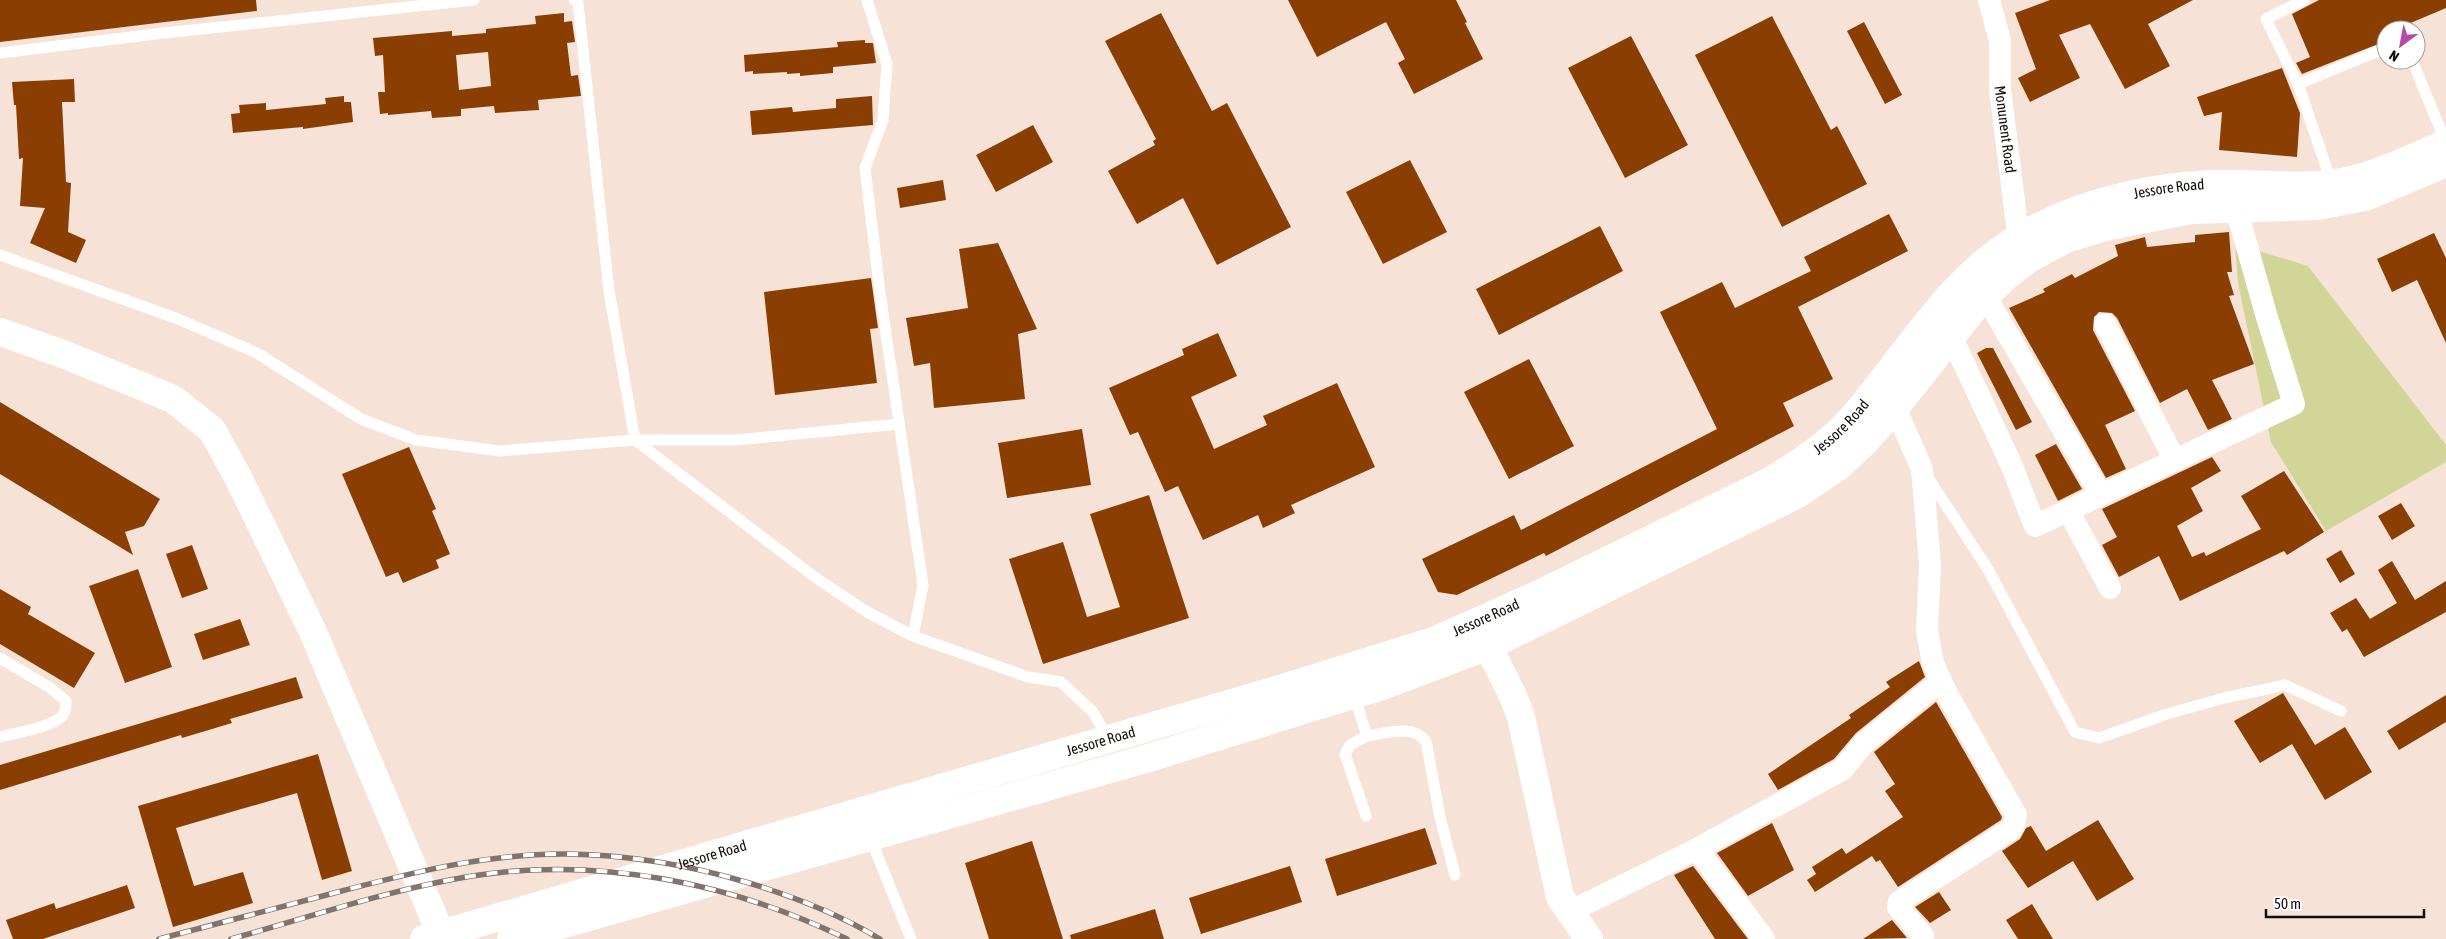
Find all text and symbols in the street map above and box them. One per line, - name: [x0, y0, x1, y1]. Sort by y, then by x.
- north arrow: [2376, 20, 2426, 70]
- text: N: [2386, 47, 2402, 65]
- street label: Monunent Road: [1992, 84, 2019, 174]
- street label: Jessore Road: [2132, 175, 2205, 202]
- street label: Jessore Road: [1810, 396, 1872, 458]
- street label: Jessore Road: [1450, 595, 1522, 640]
- street label: Jessore Road: [1064, 723, 1137, 759]
- street label: Jessore Road: [675, 836, 748, 873]
- scale bar: [2266, 886, 2424, 918]
- text: 50 m: [2274, 895, 2301, 912]

